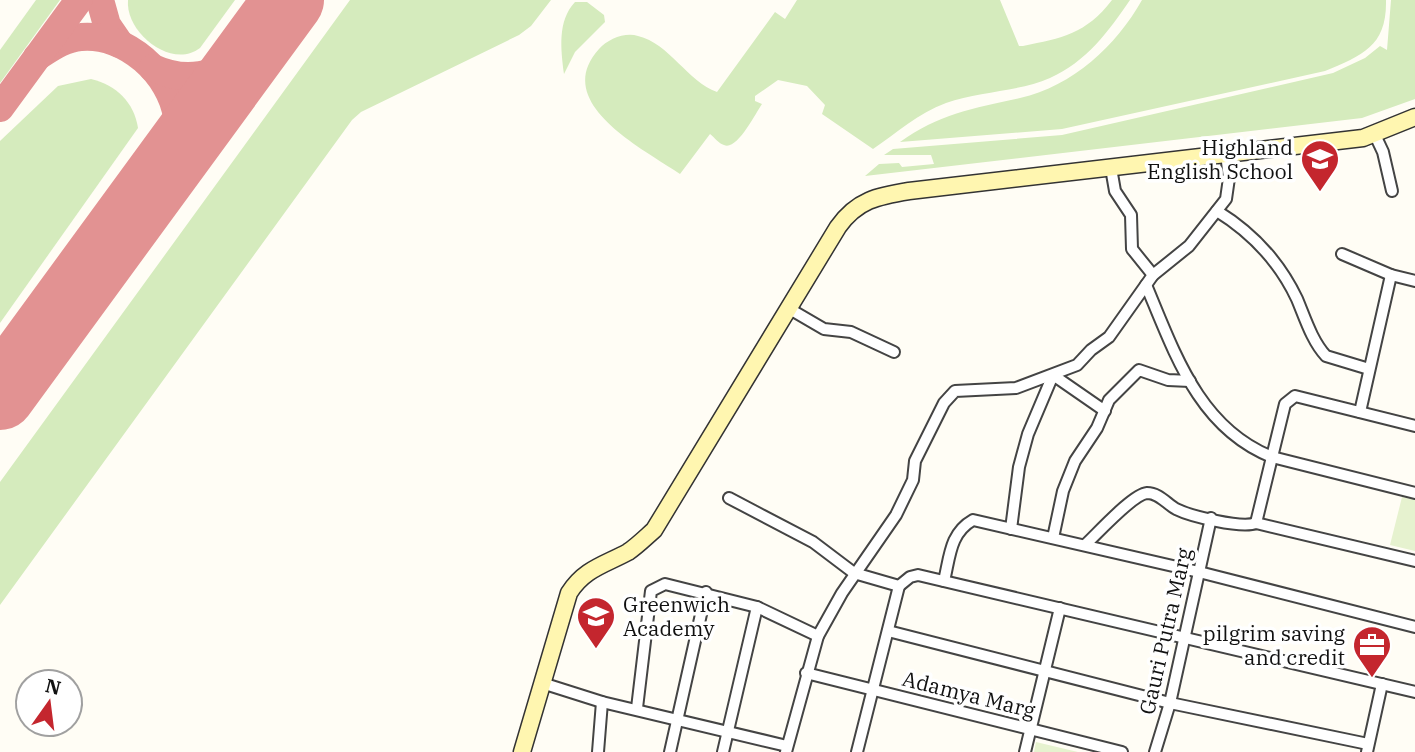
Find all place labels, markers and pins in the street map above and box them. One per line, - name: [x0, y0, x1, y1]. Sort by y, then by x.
- place label: Highland English School: [1147, 133, 1293, 185]
- school or university icon: Highland English School: [1299, 138, 1341, 193]
- place label: Greenwich Academy: [623, 590, 730, 642]
- school or university icon: Greenwich Academy: [575, 595, 617, 650]
- place label: pilgrim saving and credit: [1203, 619, 1346, 671]
- office icon: pilgrim saving and credit: [1351, 624, 1393, 679]

